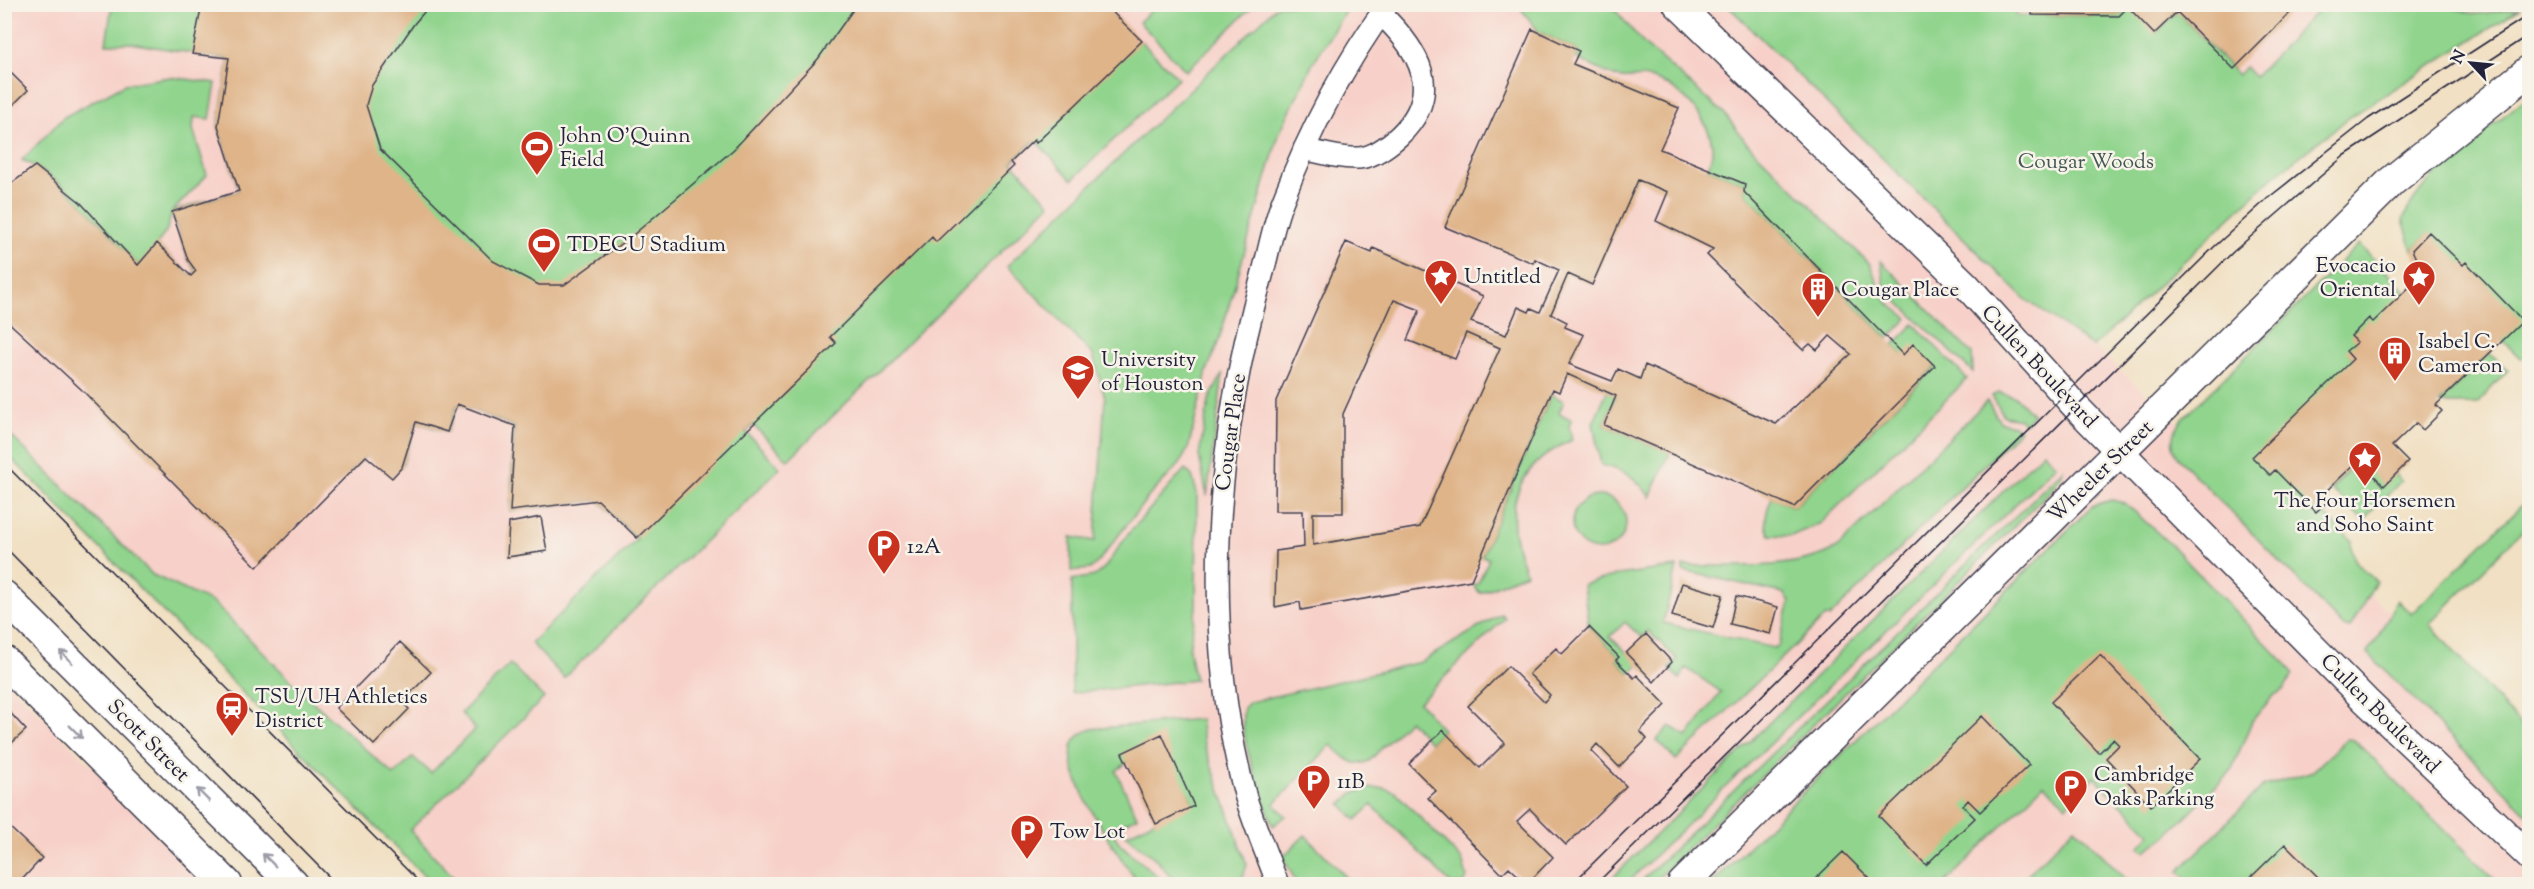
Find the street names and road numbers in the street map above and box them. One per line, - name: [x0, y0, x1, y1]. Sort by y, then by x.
- street label: Cullen Boulevard: [1973, 299, 2104, 436]
- street label: Cougar Place: [1209, 372, 1255, 493]
- street label: Wheeler Street: [2042, 414, 2161, 531]
- street label: Cullen Boulevard: [2313, 648, 2446, 781]
- street label: Scott Street: [99, 693, 196, 790]

